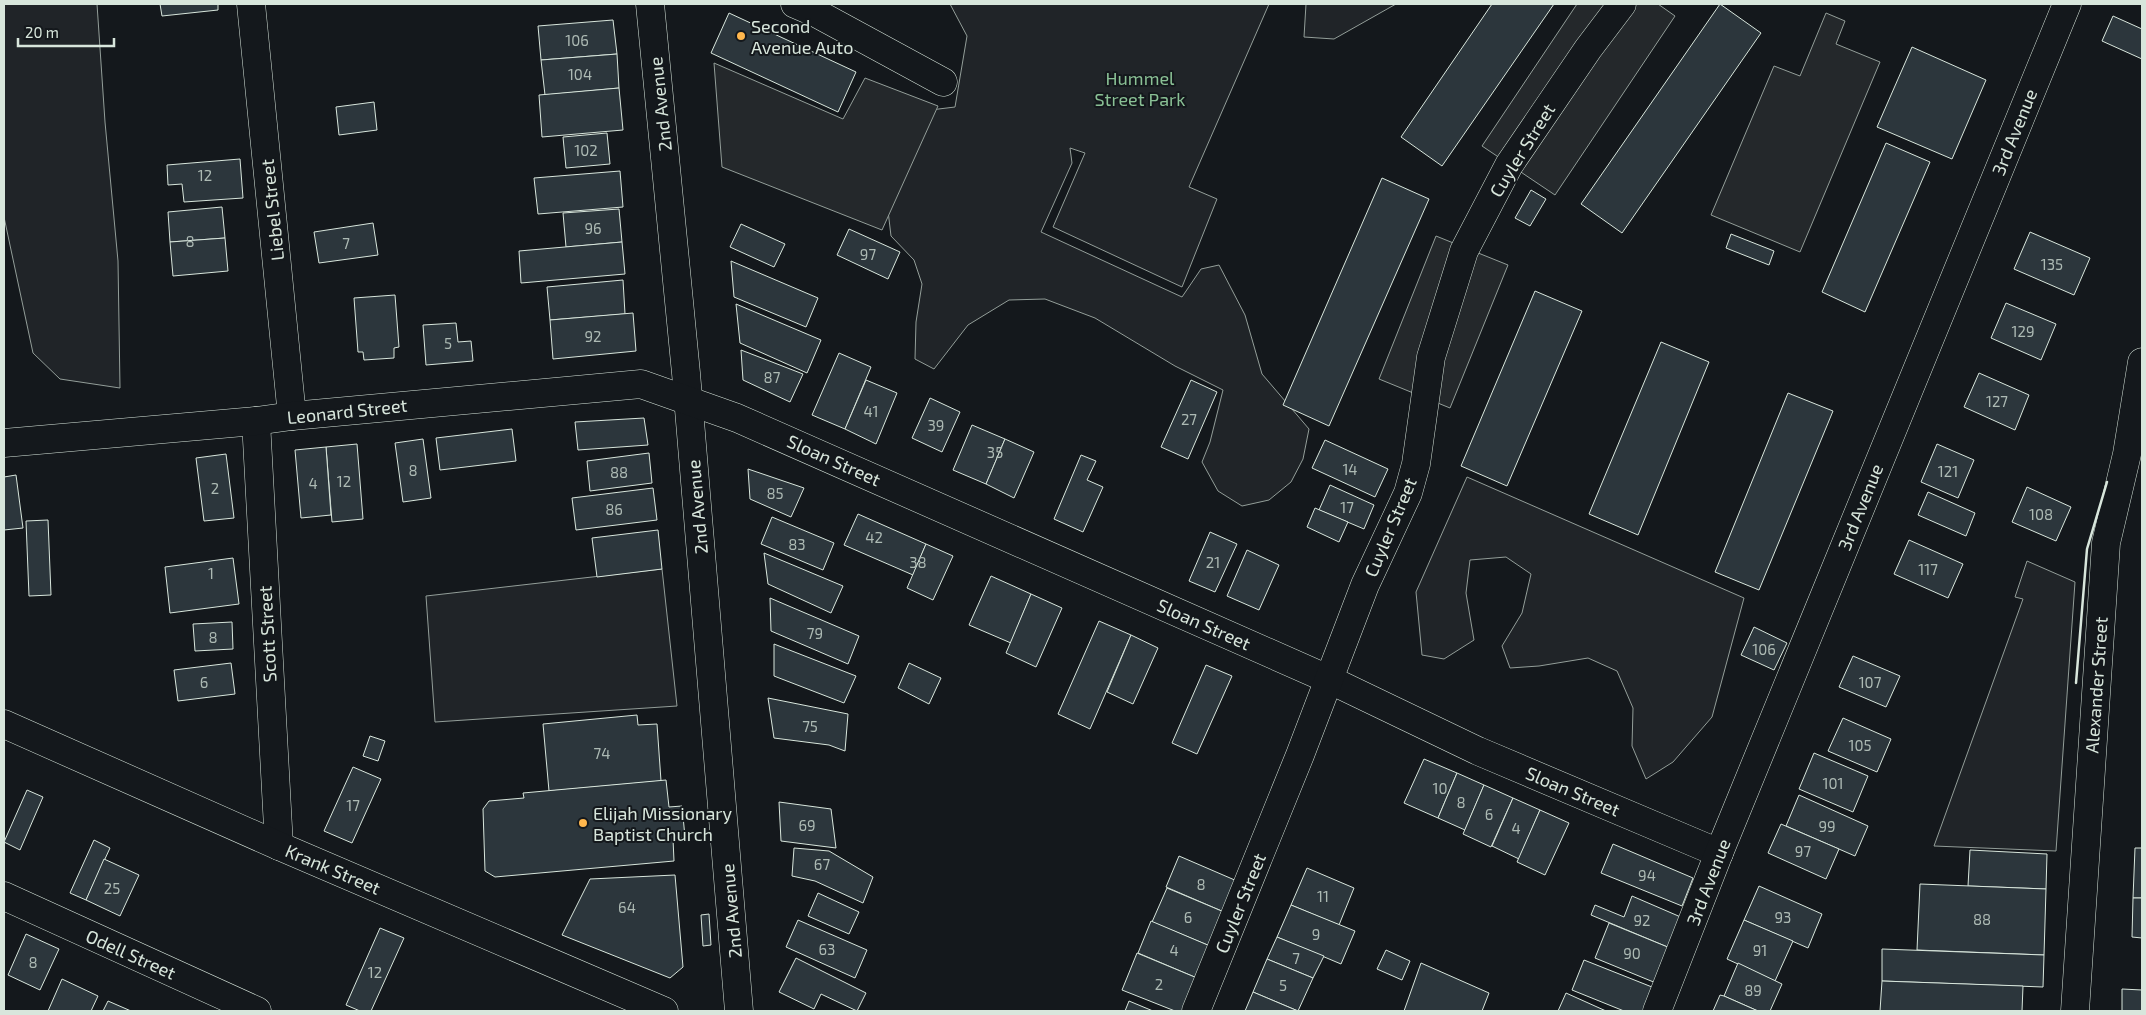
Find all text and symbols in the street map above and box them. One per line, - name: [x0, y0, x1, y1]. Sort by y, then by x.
- scale bar: [18, 15, 114, 47]
- place label: Second Avenue Auto: [751, 15, 853, 58]
- text: 20 m: [25, 23, 59, 41]
- marker: Second Avenue Auto: [735, 30, 747, 42]
- house number: 106: [565, 31, 589, 49]
- street label: 2nd Avenue: [644, 56, 676, 152]
- house number: 104: [568, 65, 592, 83]
- park label: Hummel Street Park: [1095, 67, 1185, 110]
- street label: 3rd Avenue: [1987, 86, 2041, 178]
- street label: Cuyler Street: [1485, 99, 1559, 201]
- house number: 102: [574, 141, 598, 159]
- street label: Liebel Street: [256, 158, 288, 262]
- house number: 12: [198, 166, 212, 184]
- house number: 96: [584, 219, 602, 237]
- house number: 8: [185, 232, 195, 250]
- house number: 7: [342, 234, 350, 252]
- house number: 97: [860, 245, 876, 263]
- house number: 135: [2041, 255, 2063, 273]
- house number: 129: [2012, 322, 2034, 340]
- house number: 92: [584, 327, 602, 345]
- house number: 5: [444, 334, 452, 352]
- house number: 87: [764, 368, 781, 386]
- house number: 127: [1986, 392, 2008, 410]
- street label: Leonard Street: [286, 394, 408, 428]
- house number: 41: [863, 402, 879, 420]
- house number: 27: [1181, 410, 1197, 428]
- house number: 39: [928, 416, 944, 434]
- street label: Sloan Street: [784, 430, 884, 490]
- house number: 35: [987, 443, 1003, 461]
- street label: 2nd Avenue: [682, 459, 712, 555]
- house number: 14: [1342, 460, 1358, 478]
- house number: 8: [408, 461, 418, 479]
- street label: 3rd Avenue: [1833, 461, 1887, 553]
- house number: 121: [1938, 462, 1958, 480]
- house number: 88: [610, 463, 628, 481]
- house number: 12: [337, 472, 351, 490]
- house number: 4: [308, 474, 318, 492]
- street label: Cuyler Street: [1359, 474, 1421, 580]
- house number: 2: [211, 479, 219, 497]
- house number: 85: [766, 484, 784, 502]
- house number: 17: [1340, 498, 1354, 516]
- house number: 86: [605, 500, 623, 518]
- house number: 108: [2029, 505, 2053, 523]
- house number: 42: [865, 528, 883, 546]
- house number: 83: [788, 535, 806, 553]
- house number: 38: [909, 553, 927, 571]
- house number: 21: [1206, 553, 1220, 571]
- house number: 117: [1918, 560, 1938, 578]
- house number: 1: [208, 564, 214, 582]
- street label: Scott Street: [253, 585, 281, 683]
- street label: Sloan Street: [1154, 594, 1254, 654]
- street label: Alexander Street: [2080, 616, 2112, 754]
- house number: 79: [807, 624, 823, 642]
- house number: 8: [208, 628, 218, 646]
- house number: 106: [1752, 640, 1776, 658]
- house number: 6: [200, 673, 208, 691]
- house number: 107: [1859, 673, 1882, 691]
- house number: 75: [802, 717, 818, 735]
- house number: 105: [1848, 736, 1872, 754]
- house number: 74: [594, 744, 610, 762]
- street label: Sloan Street: [1523, 761, 1623, 821]
- house number: 101: [1823, 774, 1844, 792]
- house number: 10: [1432, 779, 1448, 797]
- house number: 8: [1456, 793, 1466, 811]
- house number: 17: [346, 796, 360, 814]
- place label: Elijah Missionary Baptist Church: [593, 802, 733, 845]
- house number: 6: [1485, 805, 1493, 823]
- house number: 69: [798, 816, 816, 834]
- marker: Elijah Missionary Baptist Church: [577, 817, 589, 829]
- house number: 99: [1818, 817, 1836, 835]
- house number: 4: [1511, 819, 1521, 837]
- street label: 3rd Avenue: [1681, 835, 1735, 929]
- street label: Krank Street: [282, 839, 384, 899]
- house number: 97: [1795, 842, 1811, 860]
- street label: Cuyler Street: [1210, 850, 1270, 956]
- house number: 67: [814, 855, 830, 873]
- street label: 2nd Avenue: [716, 863, 746, 959]
- house number: 94: [1638, 866, 1656, 884]
- house number: 8: [1196, 875, 1206, 893]
- house number: 25: [104, 879, 120, 897]
- house number: 11: [1317, 887, 1329, 905]
- house number: 64: [618, 898, 636, 916]
- house number: 6: [1184, 908, 1192, 926]
- house number: 93: [1775, 908, 1791, 926]
- house number: 88: [1973, 910, 1991, 928]
- house number: 92: [1633, 911, 1651, 929]
- street label: Odell Street: [83, 924, 180, 984]
- house number: 9: [1312, 925, 1320, 943]
- house number: 63: [819, 940, 835, 958]
- house number: 4: [1169, 941, 1179, 959]
- house number: 91: [1753, 941, 1767, 959]
- house number: 90: [1623, 944, 1641, 962]
- house number: 7: [1292, 949, 1300, 967]
- house number: 8: [28, 953, 38, 971]
- house number: 12: [368, 963, 382, 981]
- house number: 2: [1155, 975, 1163, 993]
- house number: 5: [1279, 976, 1287, 994]
- house number: 89: [1744, 981, 1762, 999]

